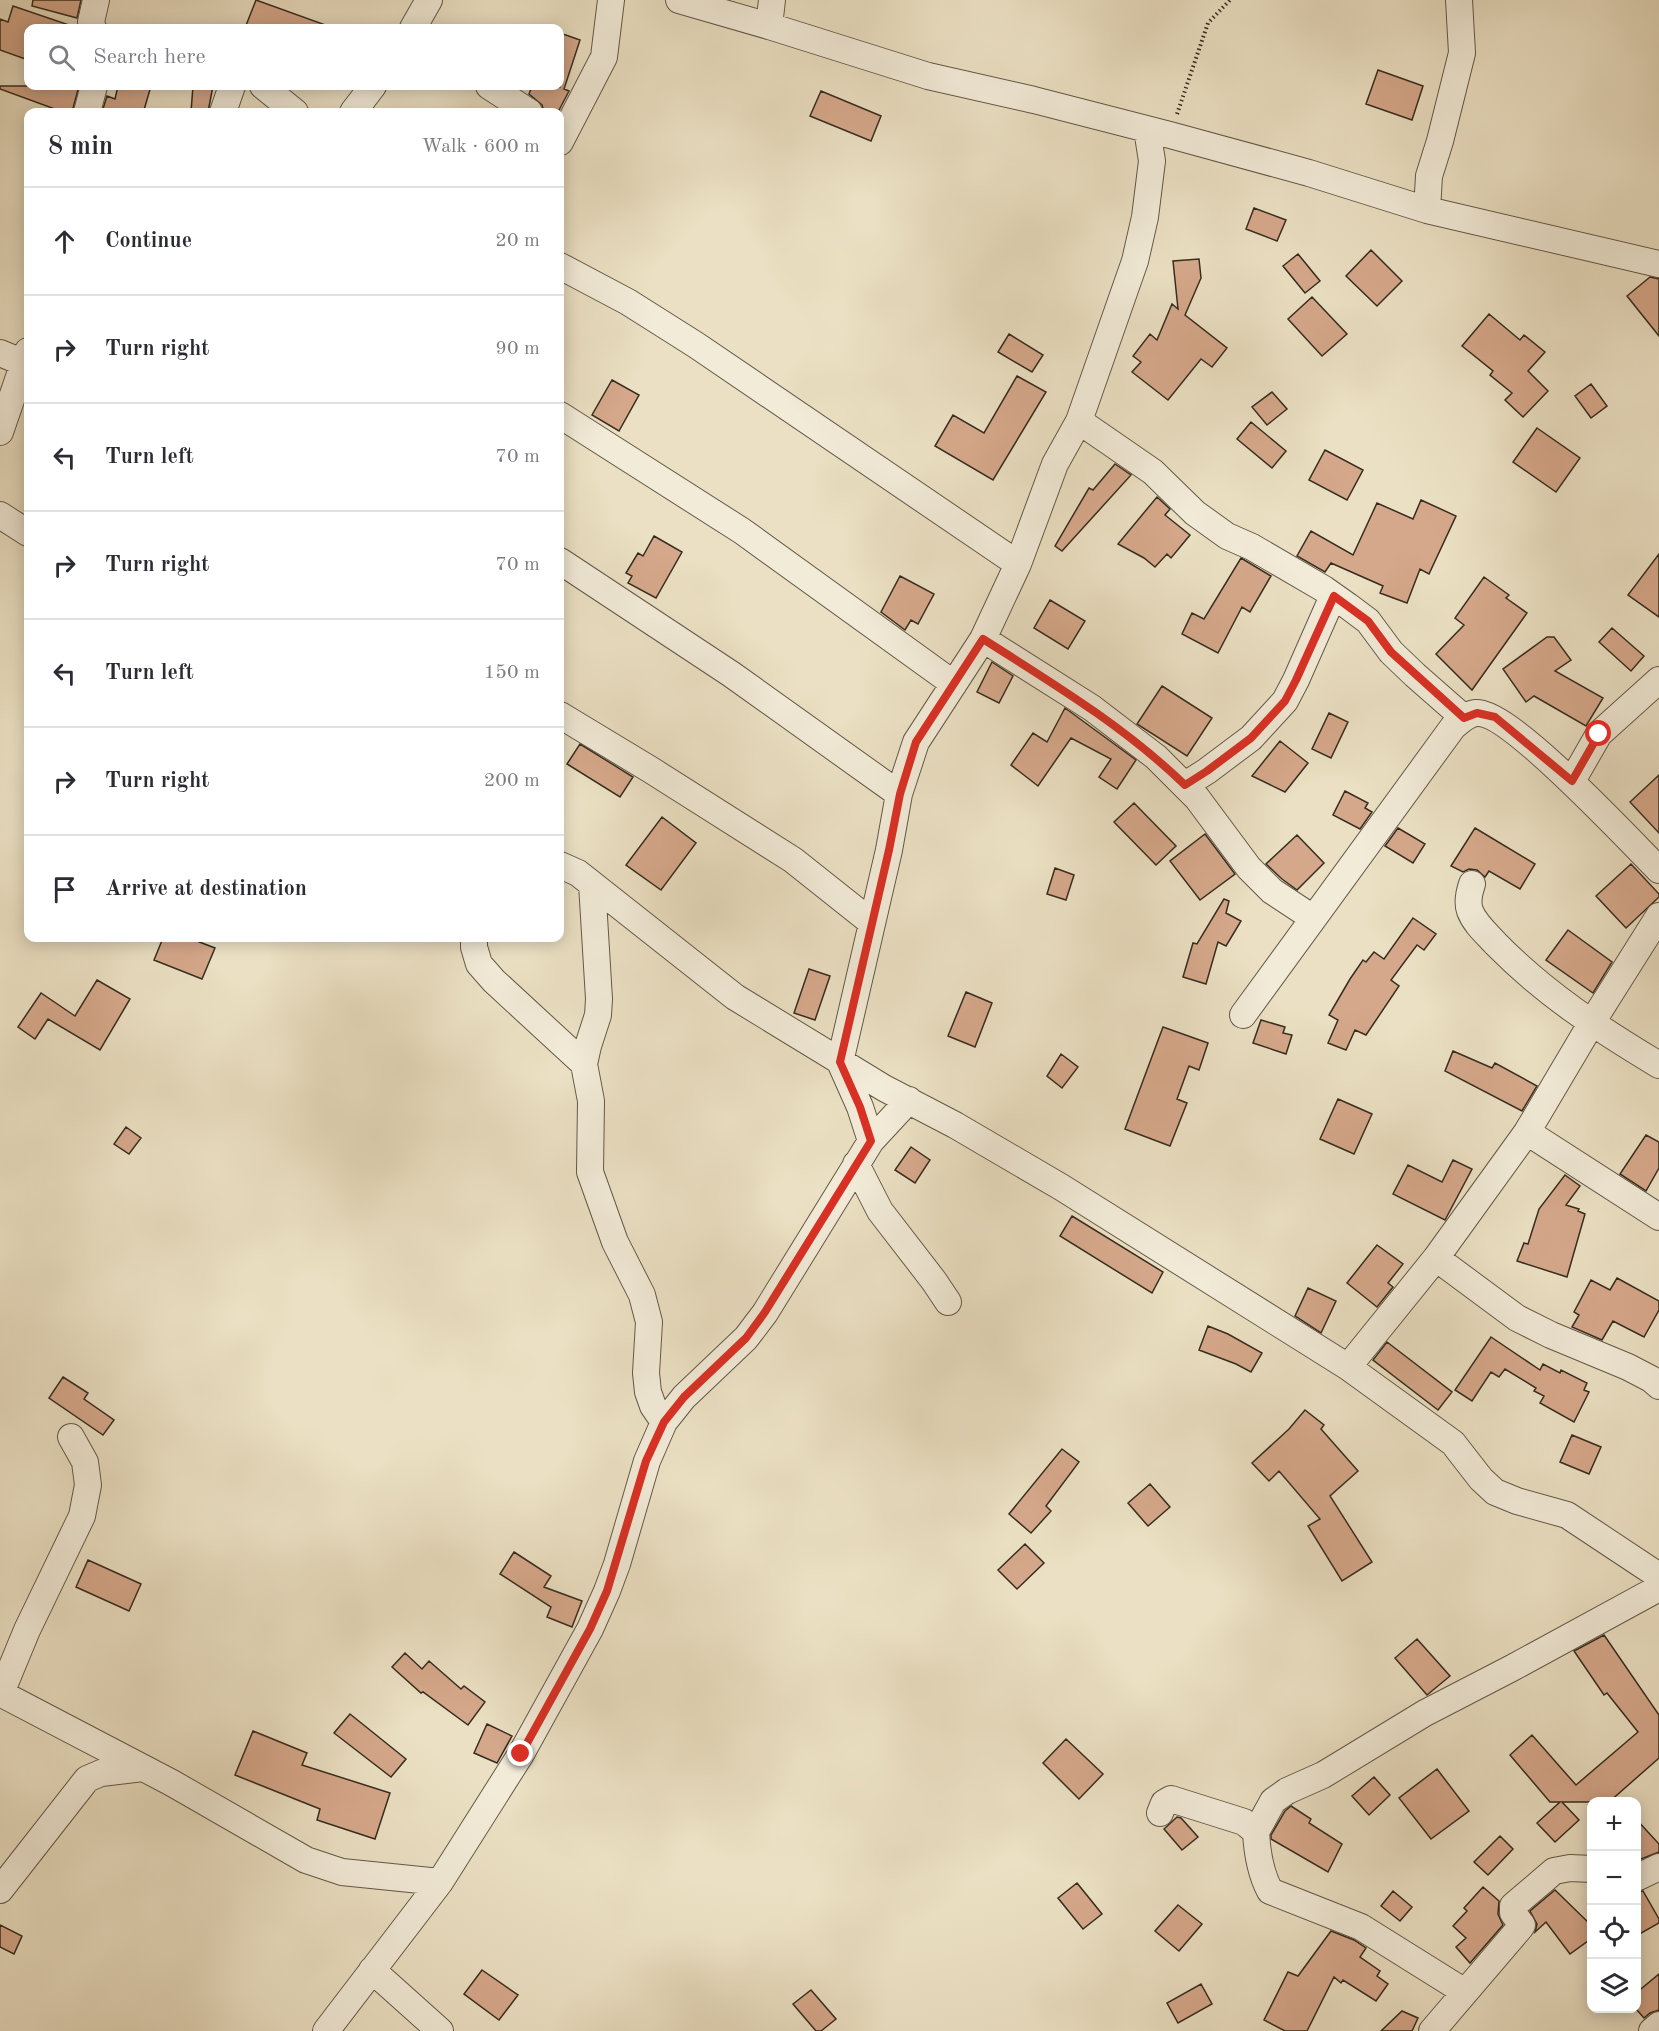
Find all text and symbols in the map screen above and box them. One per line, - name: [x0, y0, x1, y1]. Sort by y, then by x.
- search box: [24, 24, 564, 90]
- icon: search: [45, 41, 78, 74]
- text: Search here: [93, 46, 206, 68]
- text: 8 min: [48, 134, 113, 160]
- text: Walk · 600 m: [421, 137, 540, 157]
- icon: ahead: [48, 225, 81, 258]
- text: Continue: [105, 230, 192, 252]
- text: 20 m: [495, 231, 540, 251]
- icon: right: [48, 333, 81, 366]
- text: Turn right: [105, 338, 209, 360]
- text: 90 m: [495, 339, 540, 359]
- icon: left: [48, 441, 81, 474]
- text: Turn left: [105, 446, 194, 468]
- text: 70 m: [495, 447, 540, 467]
- icon: right: [48, 549, 81, 582]
- text: Turn right: [105, 554, 209, 576]
- text: 70 m: [495, 555, 540, 575]
- icon: left: [48, 657, 81, 690]
- text: Turn left: [105, 662, 194, 684]
- text: 150 m: [484, 663, 540, 683]
- route start: [1585, 720, 1611, 746]
- icon: right: [48, 765, 81, 798]
- text: Turn right: [105, 770, 209, 792]
- text: 200 m: [484, 771, 540, 791]
- icon: arrive: [48, 873, 81, 906]
- text: Arrive at destination: [105, 878, 307, 900]
- route end: [507, 1740, 533, 1766]
- map controls: [1587, 1797, 1641, 2013]
- button: +: [1587, 1797, 1641, 1851]
- button: −: [1587, 1851, 1641, 1905]
- button: locate: [1587, 1905, 1641, 1959]
- button: layers: [1587, 1959, 1641, 2013]

